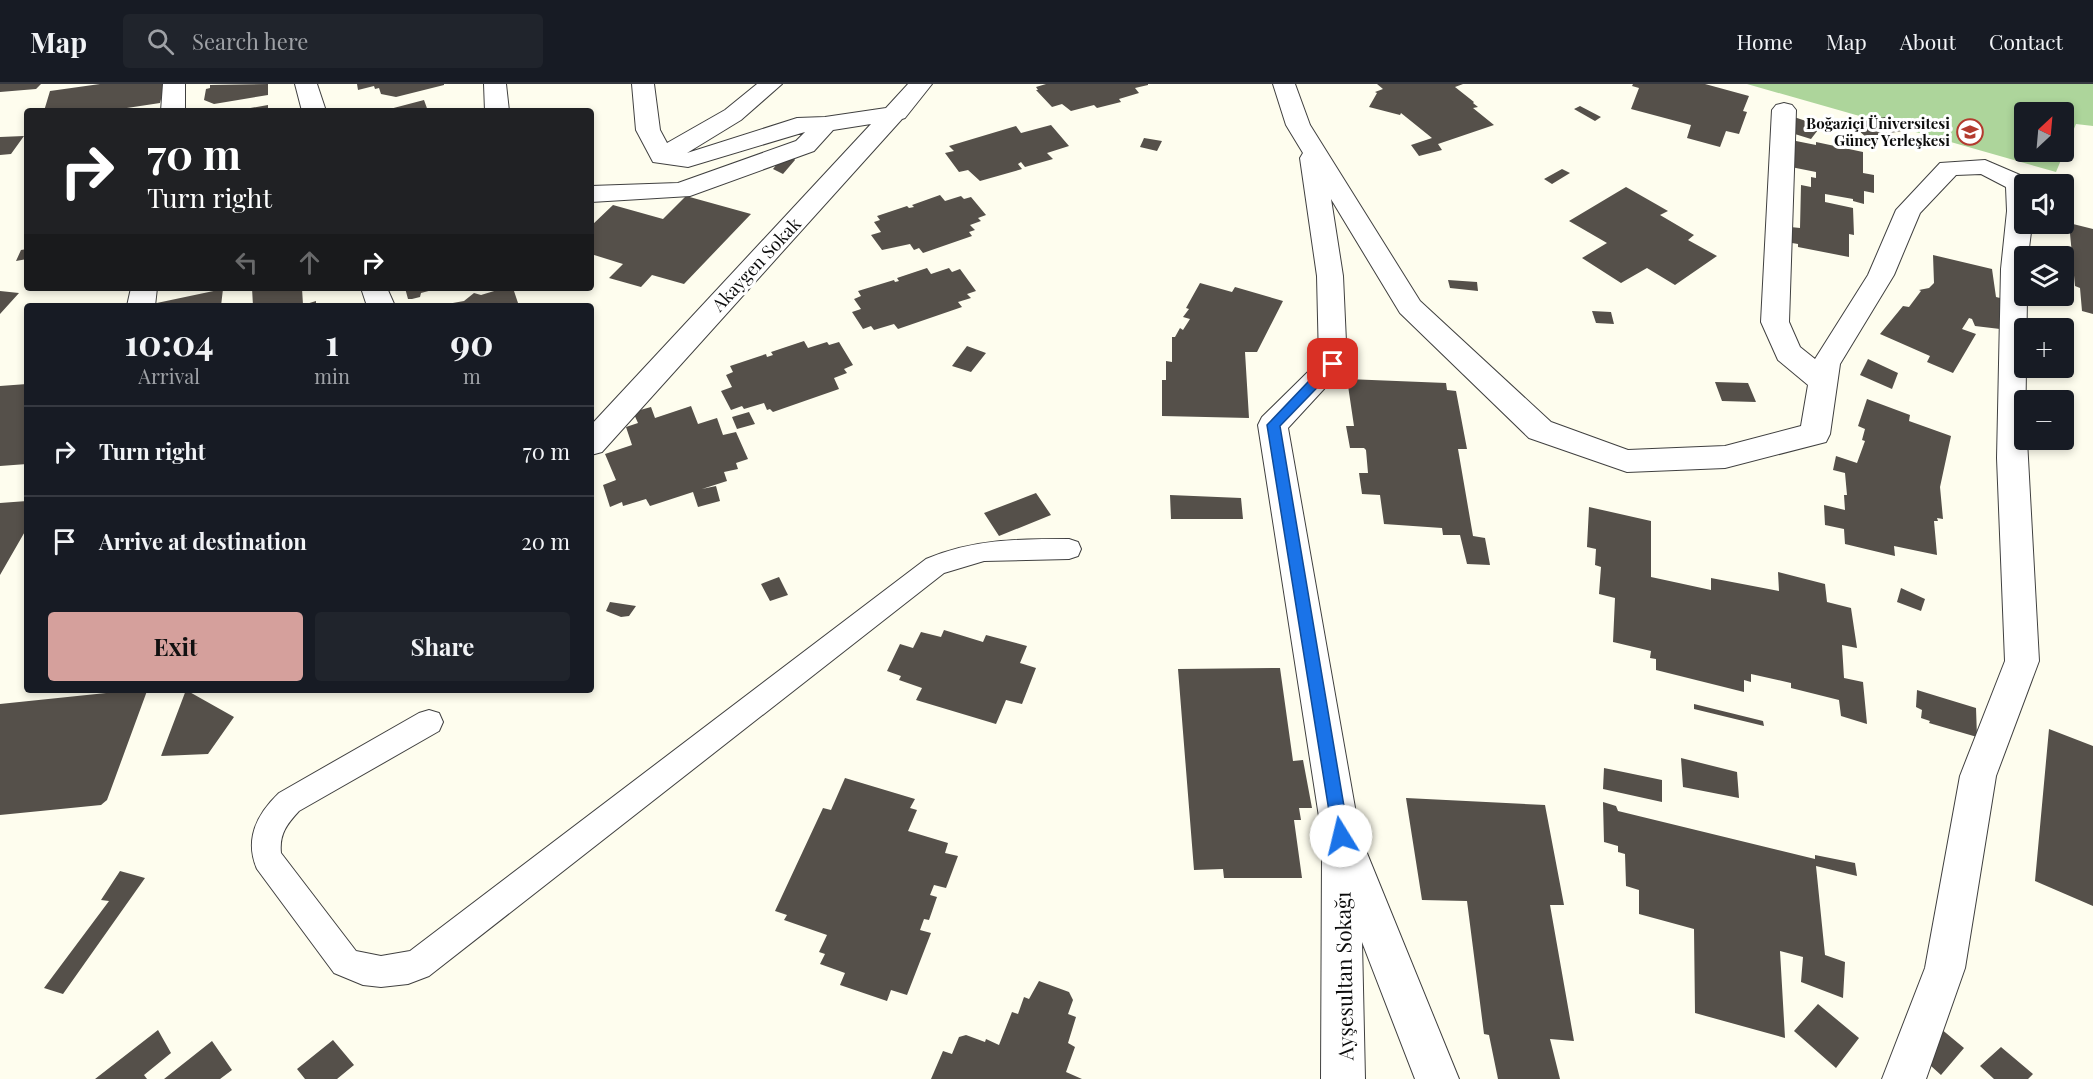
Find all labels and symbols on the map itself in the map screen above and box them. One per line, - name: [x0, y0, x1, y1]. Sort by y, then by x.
- north arrow: [2014, 102, 2074, 162]
- place label: Boğaziçi Üniversitesi Güney Yerleşkesi: [1806, 113, 1950, 150]
- school or university icon: Boğaziçi Üniversitesi Güney Yerleşkesi: [1955, 117, 1985, 147]
- street label: Akaygen Sokak: [705, 212, 806, 317]
- pin: [1307, 338, 1358, 389]
- position arrow: [1309, 804, 1373, 868]
- street label: Ayşesultan Sokağı: [1328, 891, 1358, 1062]

